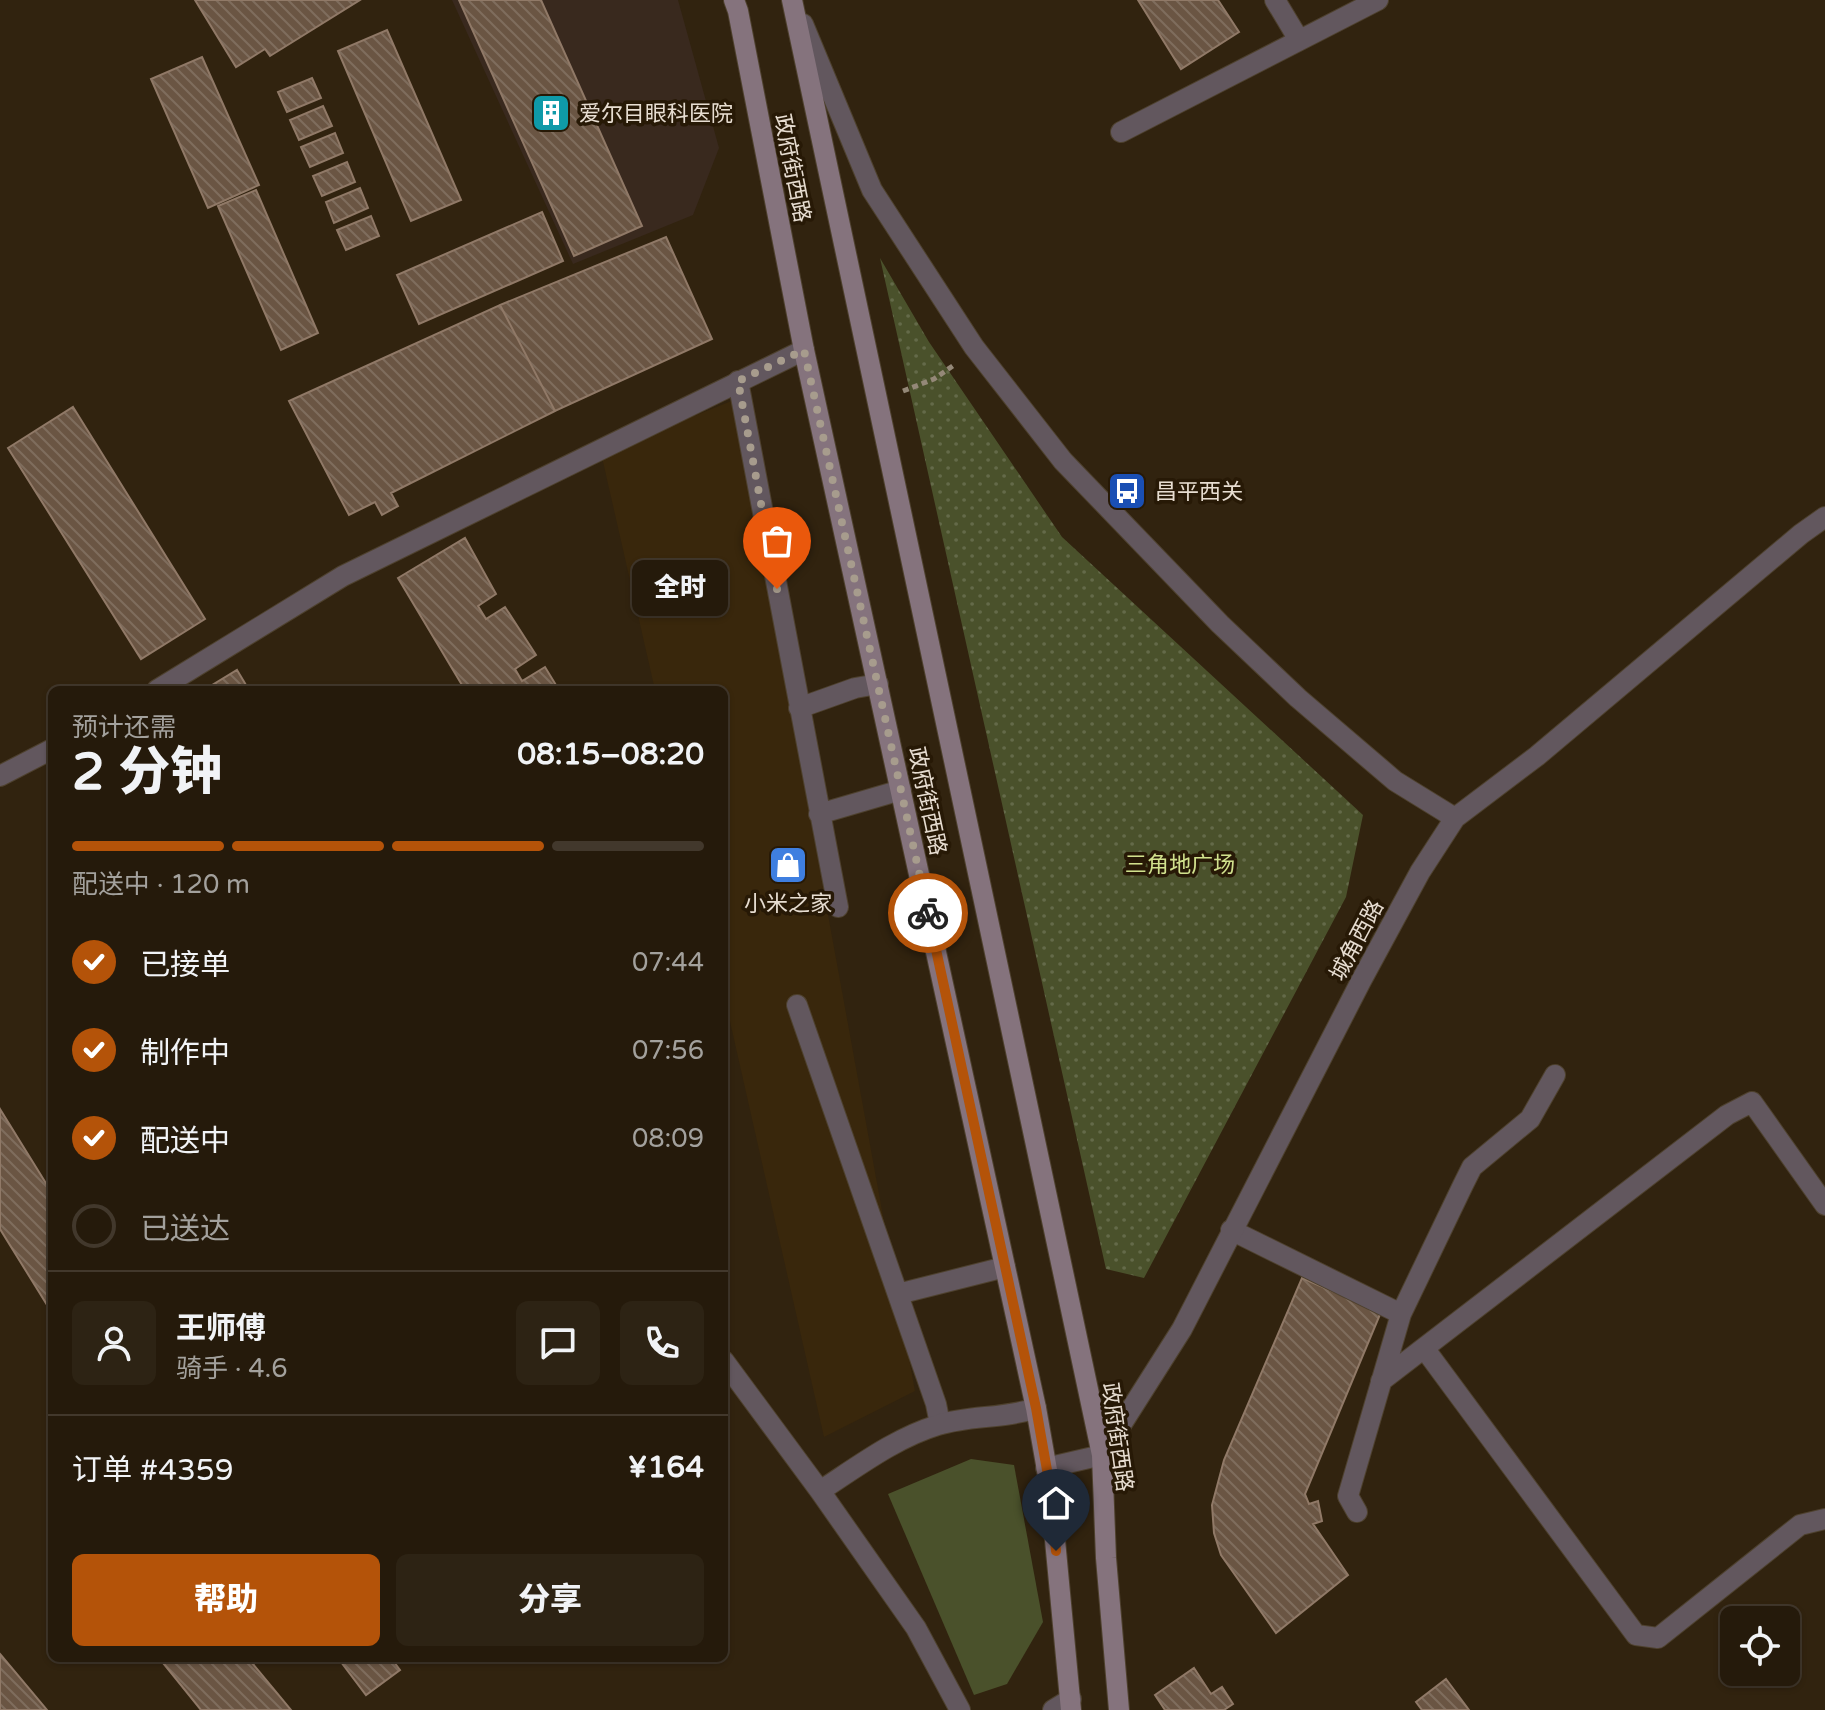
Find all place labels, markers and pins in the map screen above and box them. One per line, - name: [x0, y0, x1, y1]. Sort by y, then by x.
- building icon: 爱尔目眼科医院: [530, 92, 572, 134]
- place label: 爱尔目眼科医院: [579, 101, 733, 127]
- bus stop icon: 昌平西关: [1106, 470, 1148, 512]
- place label: 昌平西关: [1155, 479, 1243, 505]
- pin: [743, 507, 811, 589]
- callout: 全时: [633, 561, 729, 617]
- shop icon: 小米之家: [767, 844, 809, 886]
- place label: 小米之家: [744, 891, 832, 917]
- pin: [1022, 1469, 1090, 1551]

